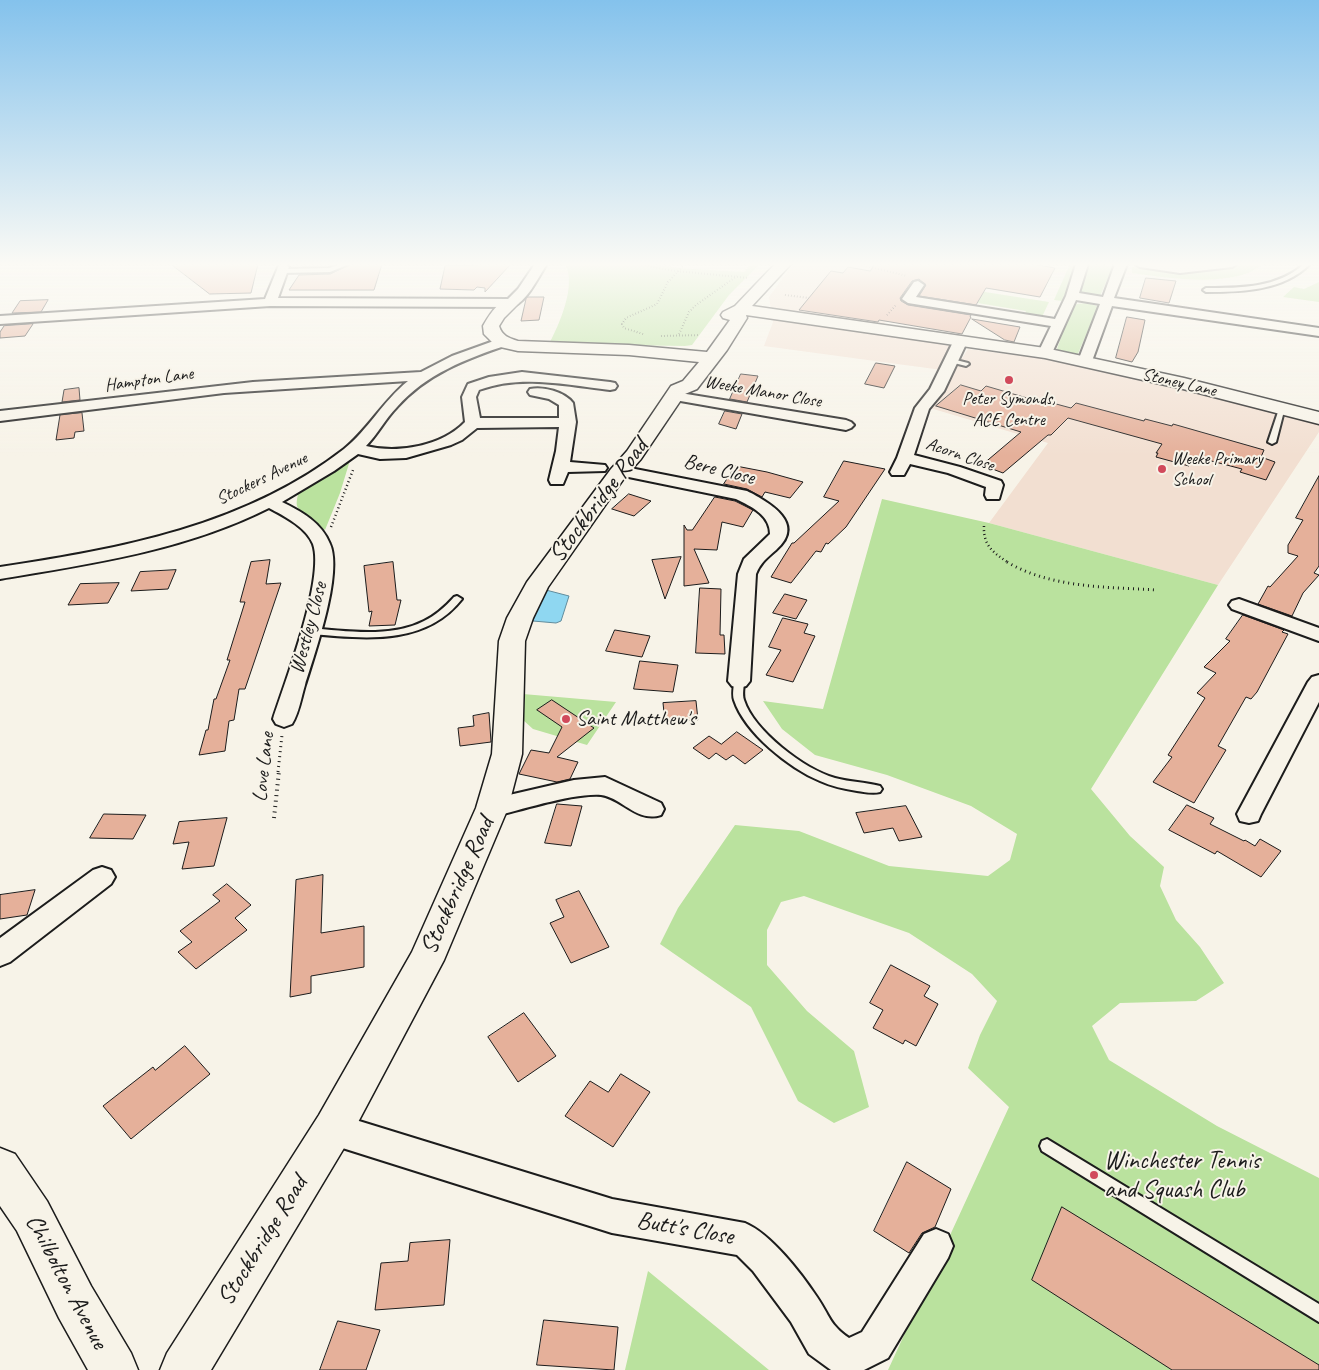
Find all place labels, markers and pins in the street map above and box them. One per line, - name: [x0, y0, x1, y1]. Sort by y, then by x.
- marker: Peter Symonds, ACE Centre: [1003, 374, 1015, 386]
- place label: Peter Symonds, ACE Centre: [962, 388, 1056, 430]
- place label: Weeke Primary School: [1172, 448, 1263, 490]
- marker: Weeke Primary School: [1156, 463, 1168, 475]
- place label: Saint Matthew's: [576, 706, 696, 732]
- marker: Saint Matthew's: [560, 713, 572, 725]
- place label: Winchester Tennis and Squash Club: [1104, 1146, 1260, 1205]
- marker: Winchester Tennis and Squash Club: [1088, 1169, 1100, 1181]

